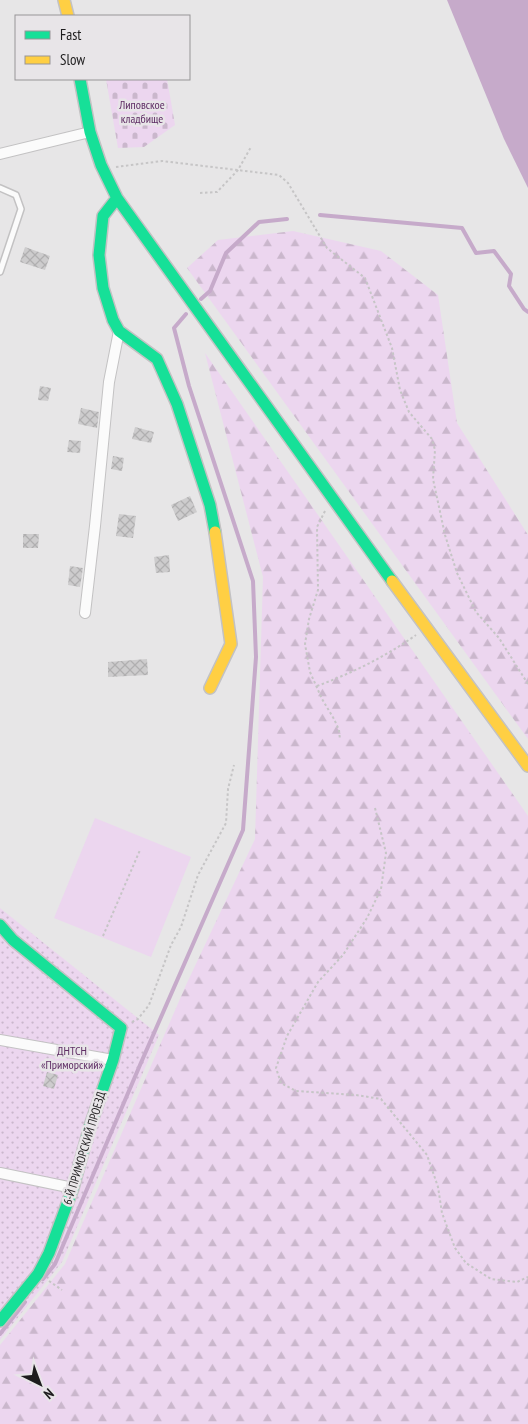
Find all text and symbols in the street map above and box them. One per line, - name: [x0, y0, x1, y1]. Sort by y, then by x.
- legend: [15, 15, 190, 80]
- text: Fast: [60, 25, 81, 44]
- text: Slow: [60, 50, 85, 69]
- park label: Липовское кладбище: [118, 97, 165, 126]
- park label: ДНТСН «Приморский»: [41, 1043, 103, 1072]
- street label: 6-Й ПРИМОРСКИЙ ПРОЕЗД: [60, 1089, 109, 1206]
- north arrow: [15, 1359, 65, 1409]
- text: N: [40, 1384, 58, 1403]

